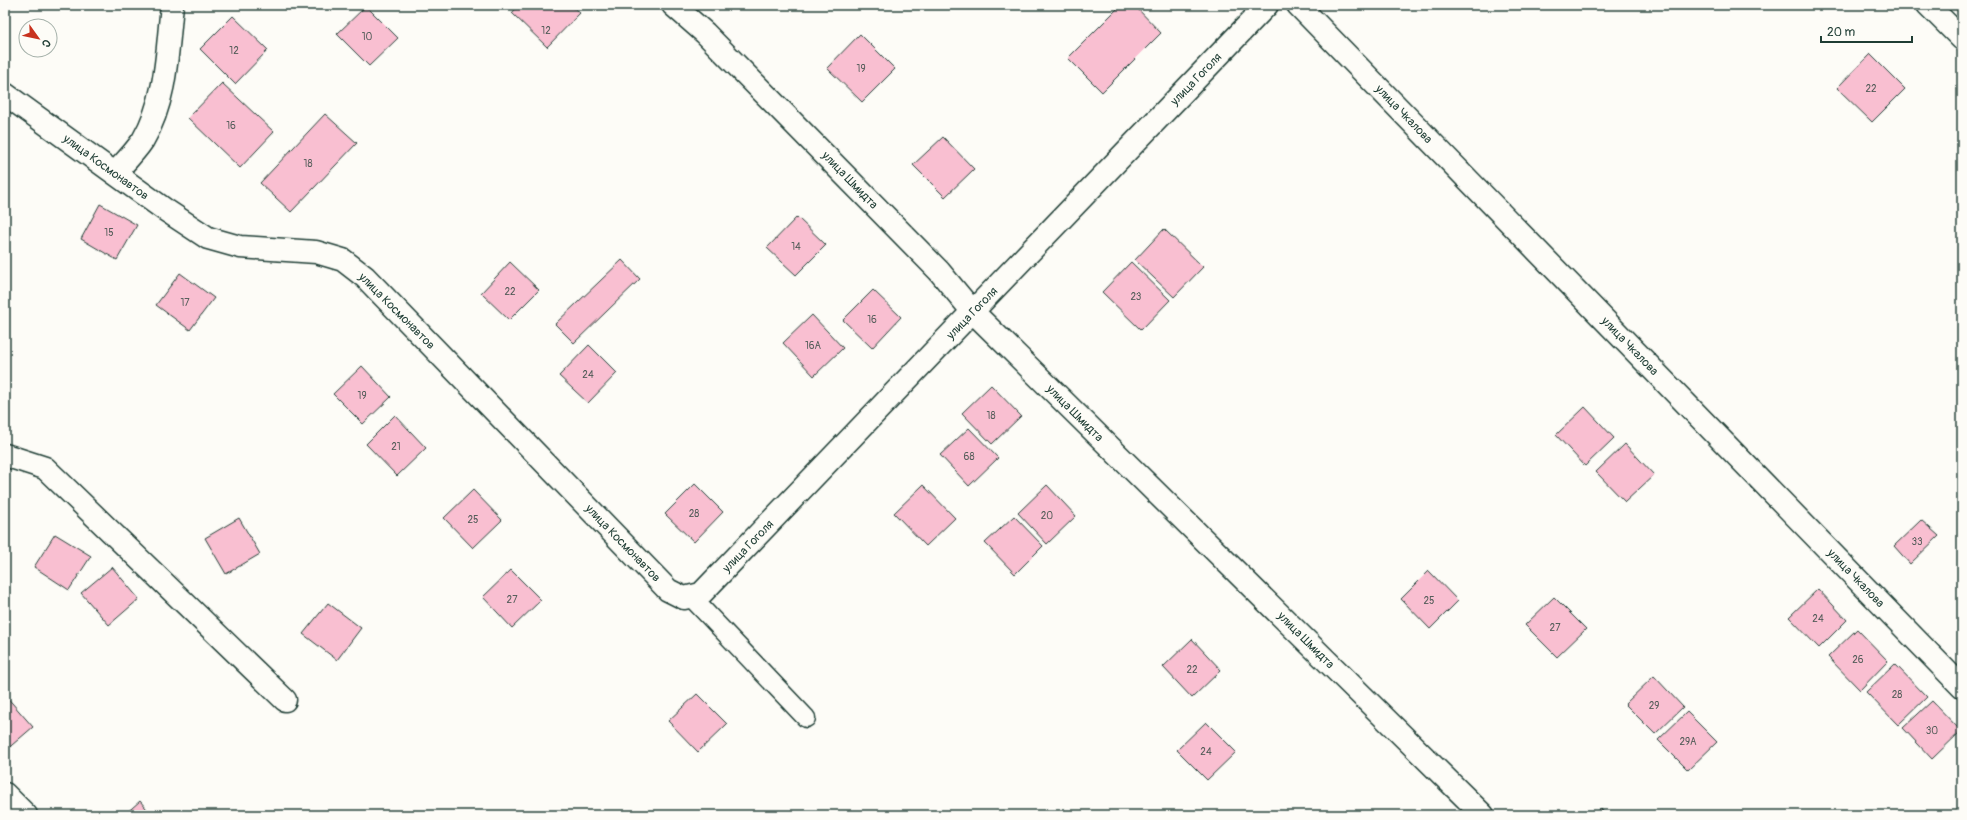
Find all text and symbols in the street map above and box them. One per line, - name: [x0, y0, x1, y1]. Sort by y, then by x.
- north arrow: [18, 18, 58, 58]
- scale bar: [1821, 18, 1912, 44]
- house number: 12: [541, 25, 551, 37]
- text: 20 m: [1827, 25, 1856, 40]
- house number: 10: [362, 31, 373, 43]
- text: С: [39, 37, 53, 50]
- house number: 12: [229, 45, 239, 57]
- street label: улица Гоголя: [1167, 50, 1225, 109]
- house number: 19: [856, 63, 866, 75]
- street label: улица Чкалова: [1371, 81, 1436, 147]
- house number: 22: [1865, 83, 1877, 95]
- house number: 16: [226, 120, 236, 132]
- street label: улица Космонавтов: [59, 131, 151, 204]
- street label: улица Шмидта: [818, 148, 881, 213]
- house number: 18: [304, 158, 312, 170]
- house number: 15: [104, 227, 114, 239]
- house number: 14: [791, 241, 801, 253]
- street label: улица Космонавтов: [355, 269, 438, 353]
- street label: улица Гоголя: [943, 284, 1001, 343]
- house number: 22: [504, 286, 516, 298]
- house number: 23: [1131, 291, 1142, 303]
- house number: 17: [180, 297, 190, 309]
- street label: улица Чкалова: [1597, 313, 1662, 379]
- house number: 16: [867, 314, 877, 326]
- house number: 16А: [805, 340, 822, 352]
- house number: 24: [582, 369, 594, 381]
- street label: улица Шмидта: [1042, 381, 1107, 445]
- house number: 19: [357, 390, 367, 402]
- house number: 18: [987, 410, 995, 422]
- house number: 21: [391, 441, 401, 453]
- house number: 68: [964, 451, 974, 463]
- street label: улица Космонавтов: [581, 501, 664, 585]
- house number: 28: [689, 508, 699, 520]
- house number: 20: [1041, 510, 1053, 522]
- house number: 25: [467, 514, 479, 526]
- street label: улица Гоголя: [719, 517, 777, 576]
- house number: 33: [1911, 536, 1923, 548]
- street label: улица Чкалова: [1823, 545, 1888, 611]
- house number: 27: [507, 594, 518, 606]
- house number: 25: [1423, 595, 1435, 607]
- street label: улица Шмидта: [1273, 608, 1338, 672]
- house number: 24: [1812, 613, 1824, 625]
- house number: 27: [1550, 622, 1561, 634]
- house number: 26: [1852, 654, 1864, 666]
- house number: 22: [1186, 664, 1198, 676]
- house number: 28: [1892, 689, 1902, 701]
- house number: 29: [1649, 700, 1659, 712]
- house number: 30: [1926, 725, 1938, 737]
- house number: 29А: [1679, 736, 1697, 748]
- house number: 24: [1200, 746, 1212, 758]

